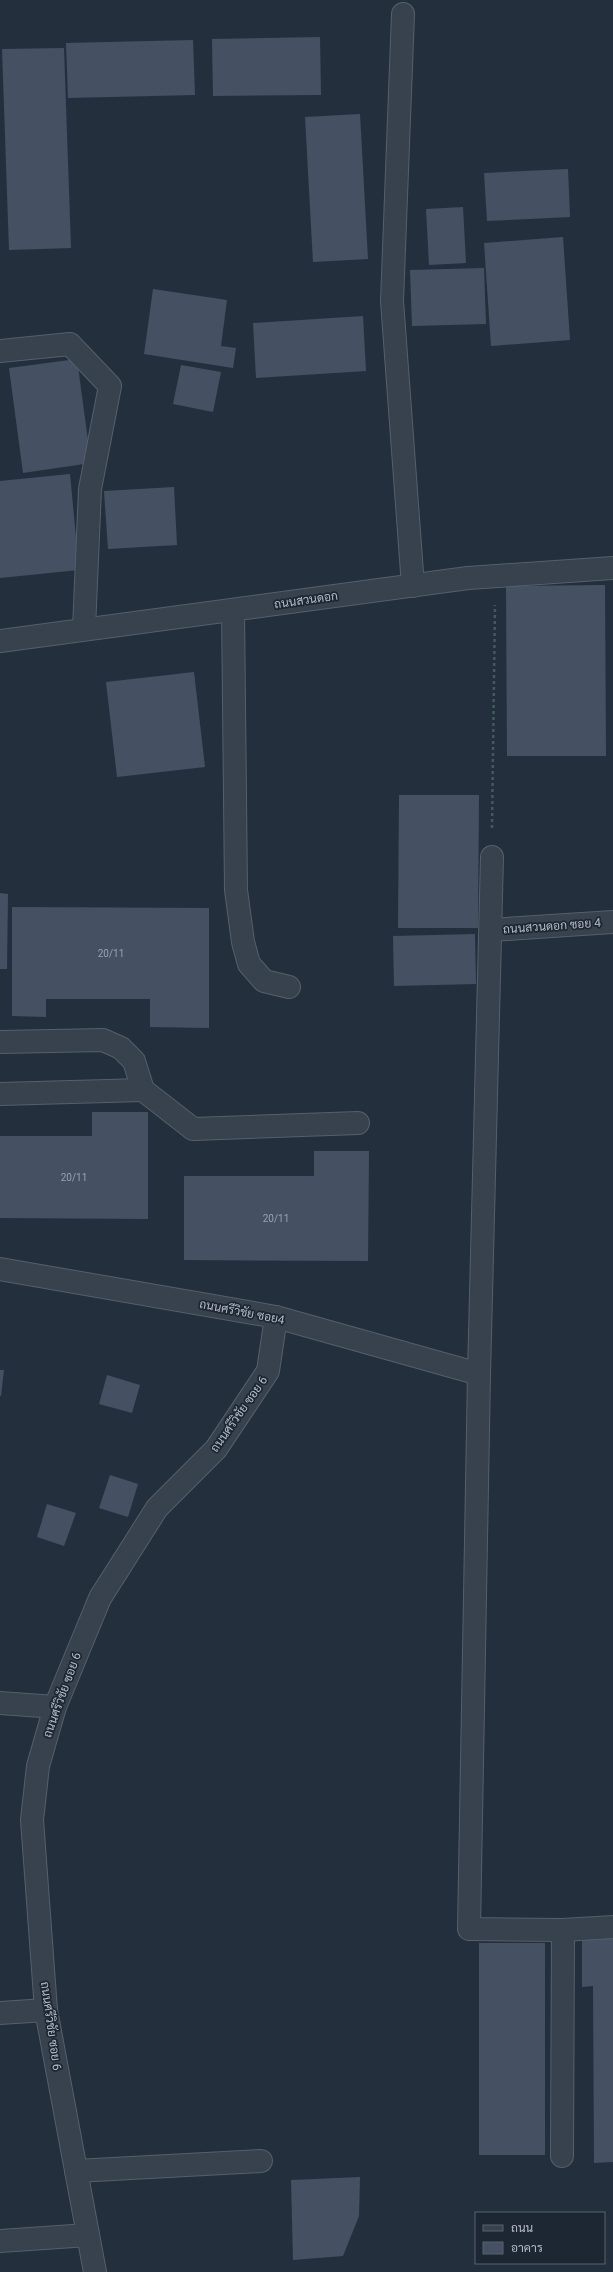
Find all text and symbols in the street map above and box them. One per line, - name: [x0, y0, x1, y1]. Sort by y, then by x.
- street label: ถนนสวนดอก: [273, 589, 339, 611]
- street label: ถนนสวนดอก ซอย 4: [503, 916, 602, 936]
- house number: 20/11: [98, 948, 124, 959]
- house number: 20/11: [61, 1172, 87, 1183]
- house number: 20/11: [263, 1213, 289, 1224]
- street label: ถนนศรีวิชัย ซอย4: [198, 1296, 286, 1327]
- street label: ถนนศรีวิชัย ซอย 6: [207, 1373, 271, 1455]
- street label: ถนนศรีวิชัย ซอย 6: [39, 1650, 84, 1739]
- street label: ถนนศรีวิชัย ซอย 6: [38, 1981, 65, 2072]
- legend: [475, 2212, 605, 2264]
- text: ถนน: [511, 2221, 534, 2235]
- text: อาคาร: [511, 2241, 543, 2255]

